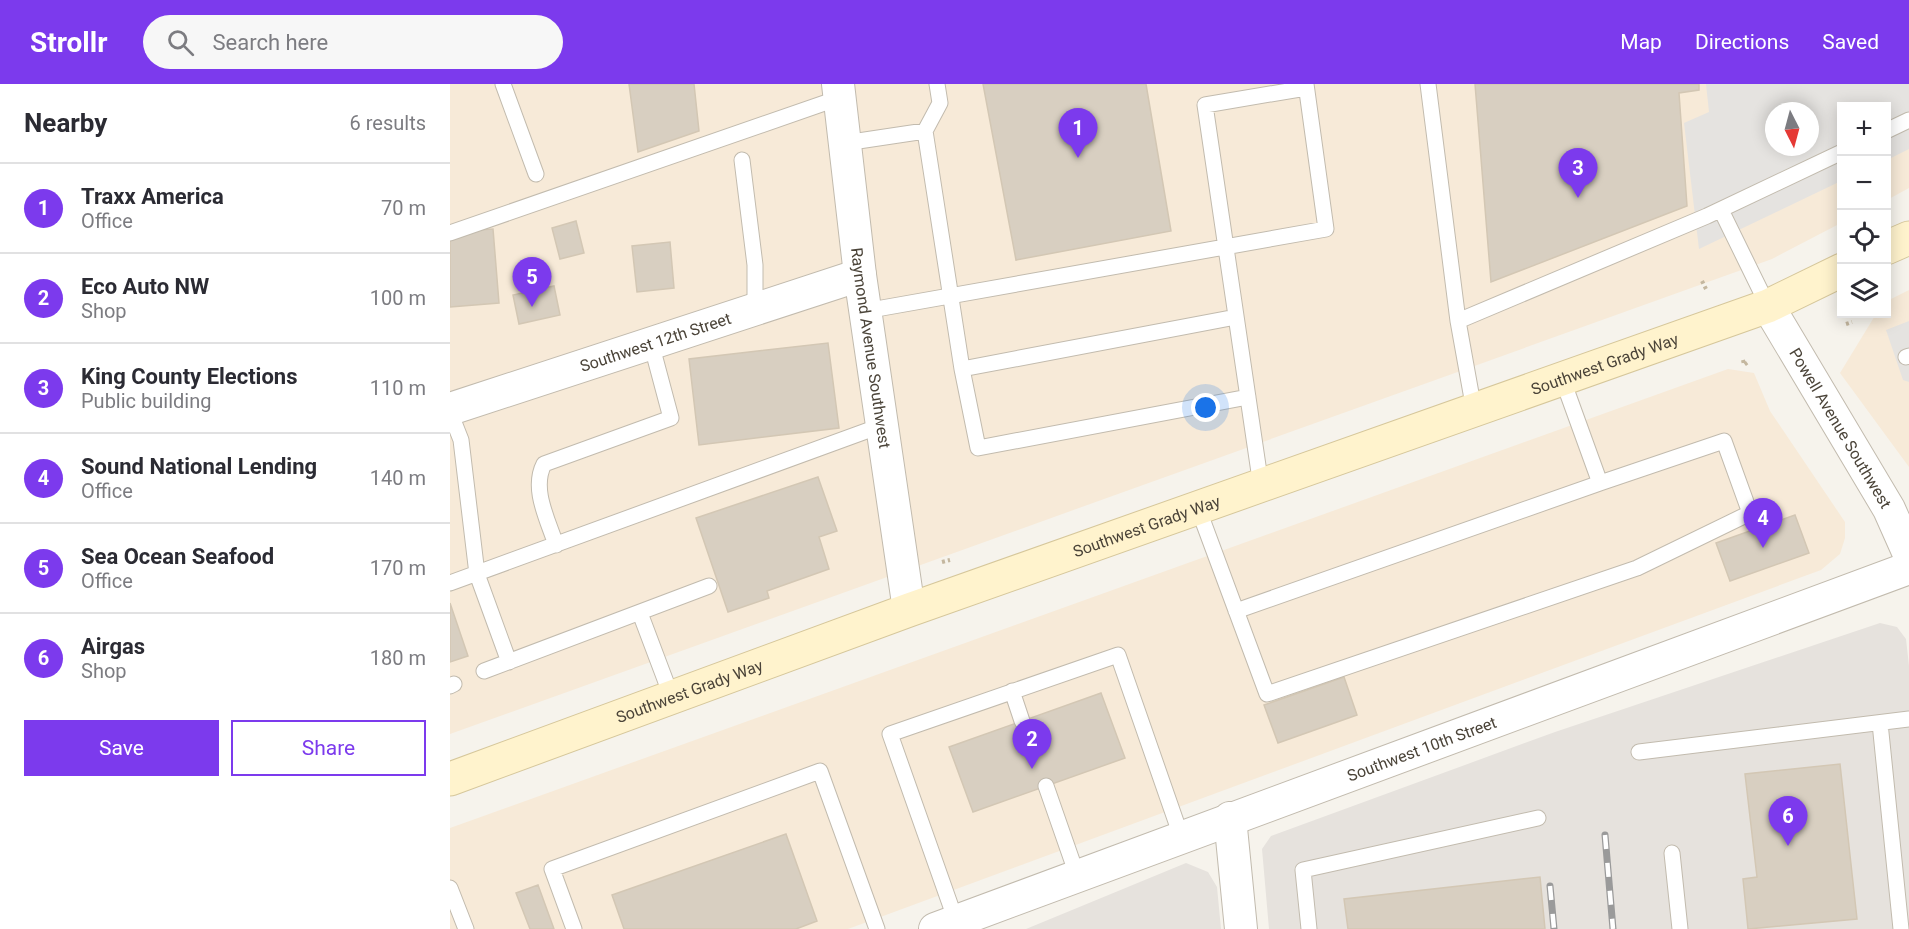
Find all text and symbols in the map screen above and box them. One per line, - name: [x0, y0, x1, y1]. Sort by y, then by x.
- search box: [143, 15, 563, 69]
- text: Strollr: [30, 26, 107, 59]
- icon: search: [164, 26, 197, 59]
- text: Search here: [212, 30, 328, 55]
- text: Map: [1620, 30, 1662, 54]
- text: Directions: [1695, 30, 1789, 54]
- text: Saved: [1822, 30, 1879, 54]
- north arrow: [1765, 102, 1819, 156]
- map controls: [1837, 102, 1891, 318]
- button: +: [1837, 102, 1891, 156]
- text: Nearby: [24, 108, 107, 138]
- pin: 1: [1058, 109, 1098, 158]
- text: 6 results: [350, 111, 426, 135]
- pin: 3: [1558, 148, 1598, 198]
- button: −: [1837, 156, 1891, 210]
- text: Traxx America: [81, 184, 224, 209]
- text: 1: [38, 196, 49, 220]
- text: 70 m: [381, 196, 426, 220]
- text: Office: [81, 209, 133, 233]
- button: locate: [1837, 210, 1891, 264]
- street label: Raymond Avenue Southwest: [847, 246, 894, 450]
- pin: 5: [512, 258, 551, 307]
- button: layers: [1837, 264, 1891, 318]
- text: Eco Auto NW: [81, 274, 209, 299]
- text: 2: [38, 286, 49, 310]
- text: 100 m: [370, 286, 426, 310]
- text: Shop: [81, 299, 127, 323]
- street label: Southwest 12th Street: [578, 309, 733, 376]
- street label: Southwest Grady Way: [1529, 329, 1681, 399]
- street label: Powell Avenue Southwest: [1785, 345, 1895, 512]
- text: King County Elections: [81, 364, 298, 389]
- text: 3: [38, 376, 49, 400]
- text: 110 m: [370, 376, 426, 400]
- text: Public building: [81, 389, 211, 413]
- your location: [1191, 393, 1220, 422]
- text: Sound National Lending: [81, 454, 317, 479]
- text: 4: [38, 466, 49, 490]
- text: 140 m: [370, 466, 426, 490]
- text: Office: [81, 479, 133, 503]
- street label: Southwest Grady Way: [1070, 492, 1223, 561]
- pin: 4: [1744, 498, 1782, 548]
- text: Sea Ocean Seafood: [81, 544, 274, 569]
- text: 5: [38, 556, 49, 580]
- text: 170 m: [370, 556, 426, 580]
- text: Office: [81, 569, 133, 593]
- text: Airgas: [81, 634, 145, 659]
- text: 6: [38, 646, 49, 670]
- text: 180 m: [370, 646, 426, 670]
- street label: Southwest Grady Way: [614, 656, 766, 727]
- text: Shop: [81, 659, 127, 683]
- street label: Southwest 10th Street: [1345, 713, 1499, 785]
- button: Save: [24, 720, 219, 776]
- button: Share: [231, 720, 426, 776]
- pin: 2: [1012, 720, 1052, 769]
- pin: 6: [1768, 796, 1808, 846]

